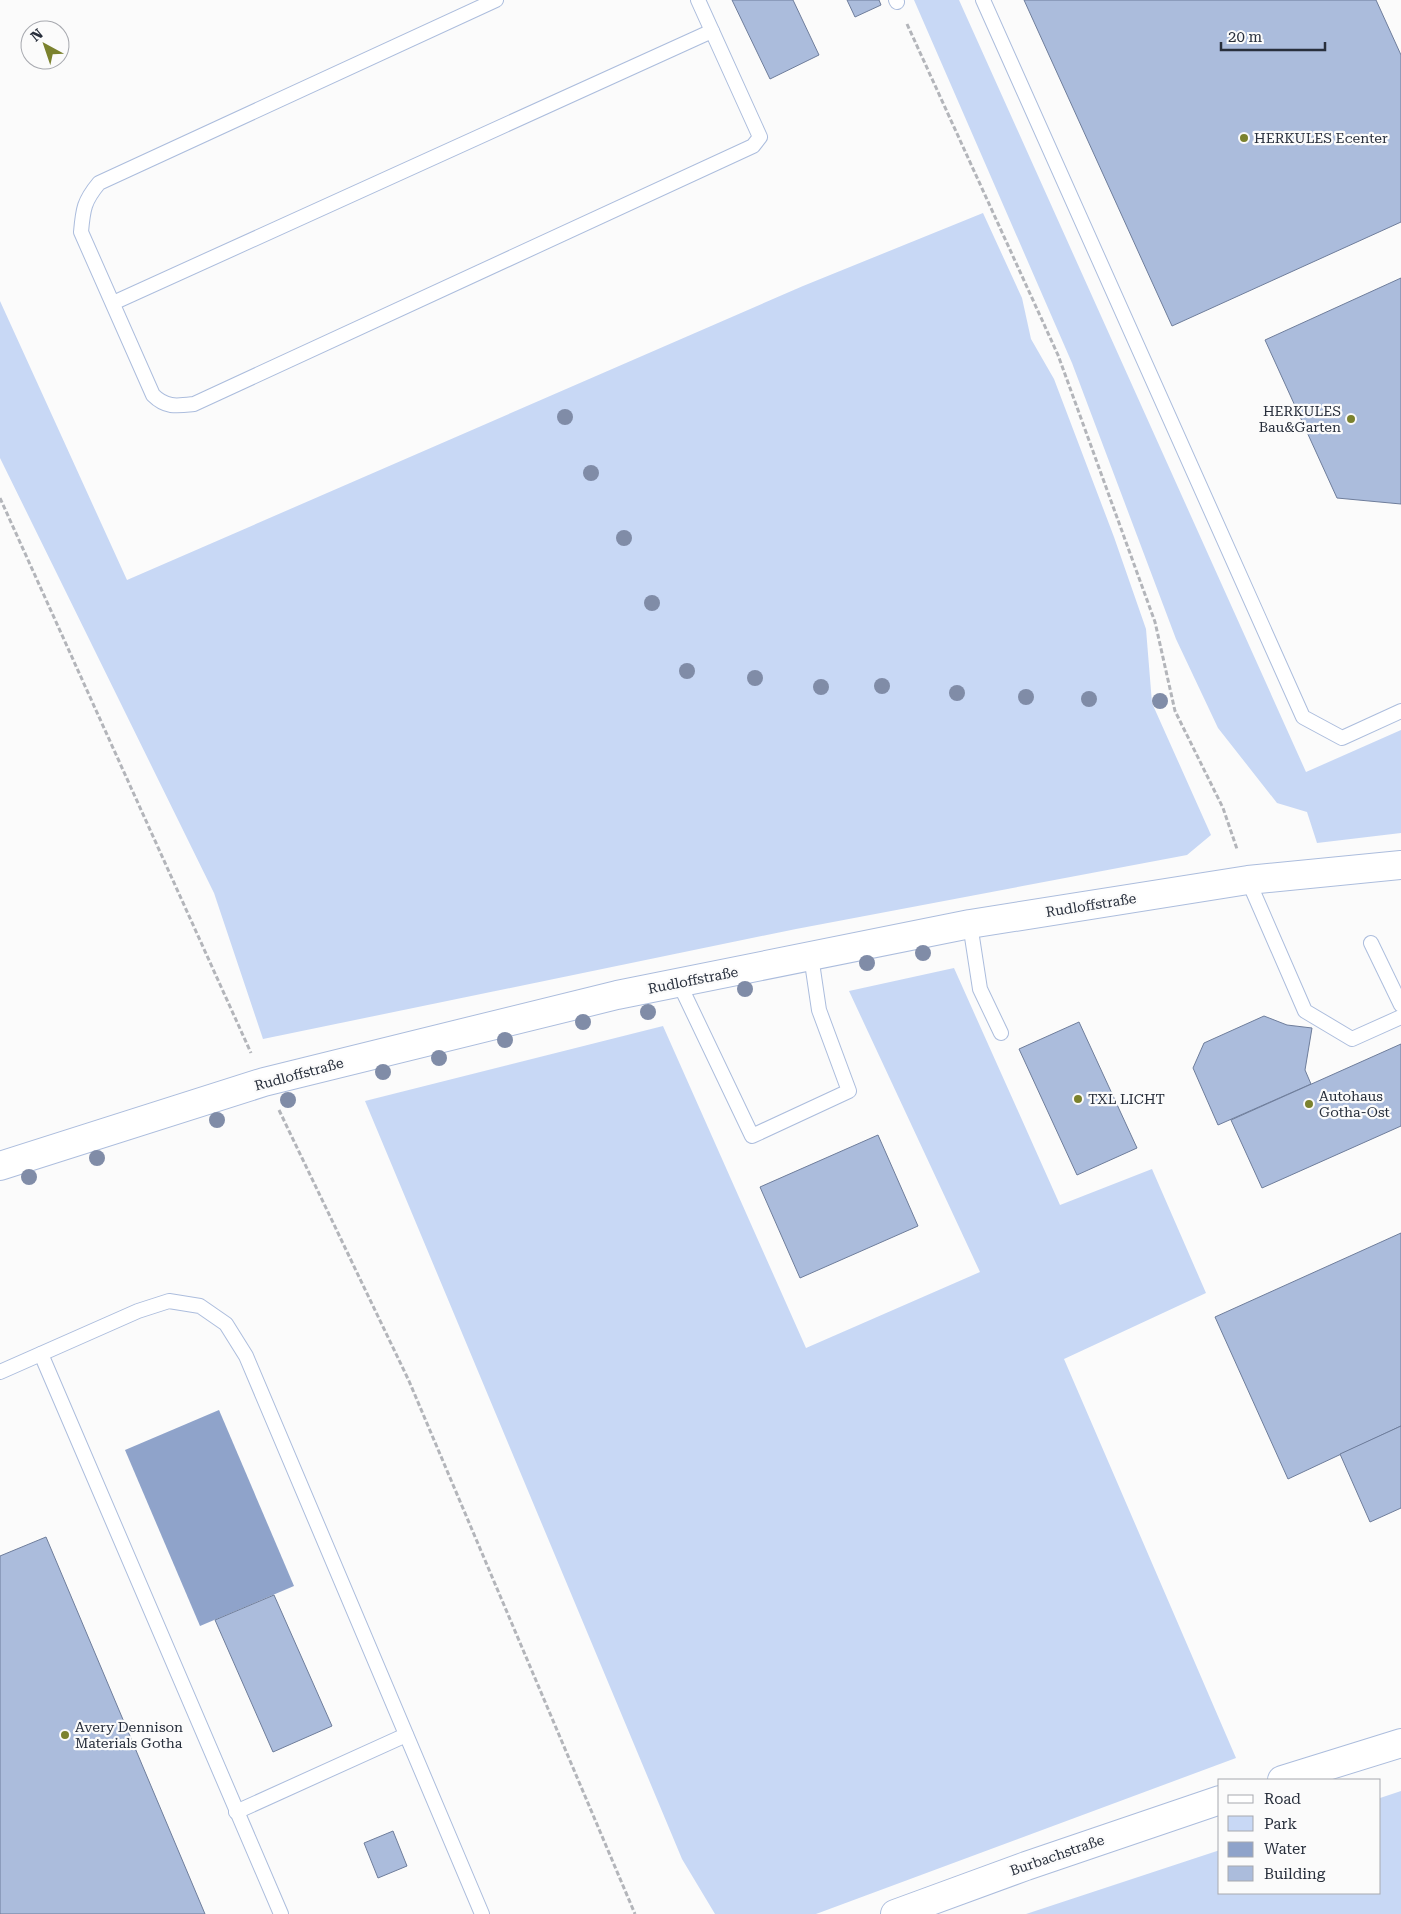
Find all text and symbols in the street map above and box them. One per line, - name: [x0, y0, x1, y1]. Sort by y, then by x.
- north arrow: [20, 20, 70, 70]
- scale bar: [1221, 20, 1325, 52]
- text: N: [27, 25, 46, 45]
- text: 20 m: [1228, 28, 1263, 46]
- place label: HERKULES Ecenter: [1254, 130, 1388, 146]
- marker: HERKULES Ecenter: [1238, 132, 1250, 144]
- place label: HERKULES Bau&Garten: [1259, 403, 1341, 435]
- marker: HERKULES Bau&Garten: [1345, 413, 1357, 425]
- street label: Rudloffstraße: [1045, 890, 1138, 920]
- street label: Rudloffstraße: [647, 963, 740, 997]
- street label: Rudloffstraße: [253, 1054, 346, 1094]
- place label: Autohaus Gotha-Ost: [1319, 1088, 1390, 1120]
- place label: TXL LICHT: [1088, 1091, 1165, 1107]
- marker: TXL LICHT: [1072, 1093, 1084, 1105]
- marker: Autohaus Gotha-Ost: [1303, 1098, 1315, 1110]
- place label: Avery Dennison Materials Gotha: [75, 1719, 183, 1751]
- marker: Avery Dennison Materials Gotha: [59, 1729, 71, 1741]
- legend: [1218, 1779, 1381, 1894]
- text: Road: [1264, 1790, 1301, 1808]
- text: Park: [1264, 1815, 1298, 1833]
- street label: Burbachstraße: [1008, 1831, 1106, 1879]
- text: Water: [1264, 1840, 1306, 1858]
- text: Building: [1264, 1865, 1326, 1883]

